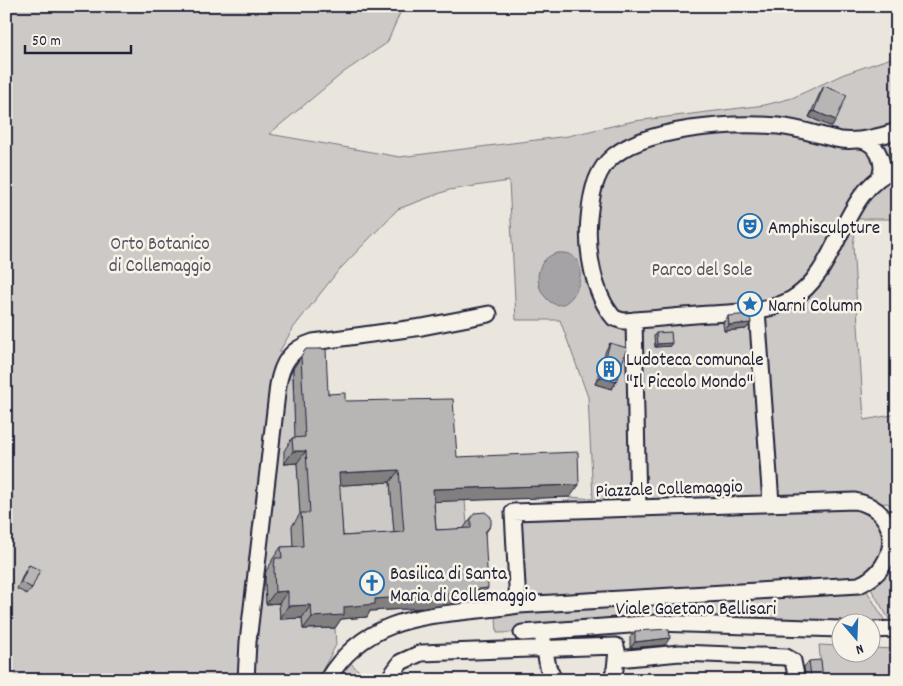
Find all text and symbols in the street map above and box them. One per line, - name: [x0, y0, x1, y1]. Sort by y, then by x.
- scale bar: [25, 22, 131, 54]
- text: 50 m: [32, 31, 61, 53]
- theatre icon: Amphisculpture: [737, 213, 763, 239]
- place label: Amphisculpture: [768, 216, 880, 243]
- park label: Orto Botanico di Collemaggio: [109, 232, 211, 281]
- park label: Parco del Sole: [652, 258, 752, 285]
- place icon: Narni Column: [737, 291, 763, 317]
- place label: Narni Column: [768, 294, 862, 321]
- place label: Ludoteca comunale "Il Piccolo Mondo": [626, 348, 764, 397]
- building icon: Ludoteca comunale "Il Piccolo Mondo": [596, 356, 622, 382]
- street label: Piazzale Collemaggio: [595, 474, 743, 507]
- place label: Basilica di Santa Maria di Collemaggio: [390, 562, 536, 611]
- church icon: Basilica di Santa Maria di Collemaggio: [359, 570, 385, 596]
- street label: Viale Gaetano Bellisari: [616, 597, 777, 624]
- north arrow: [830, 614, 880, 664]
- text: N: [853, 638, 866, 659]

